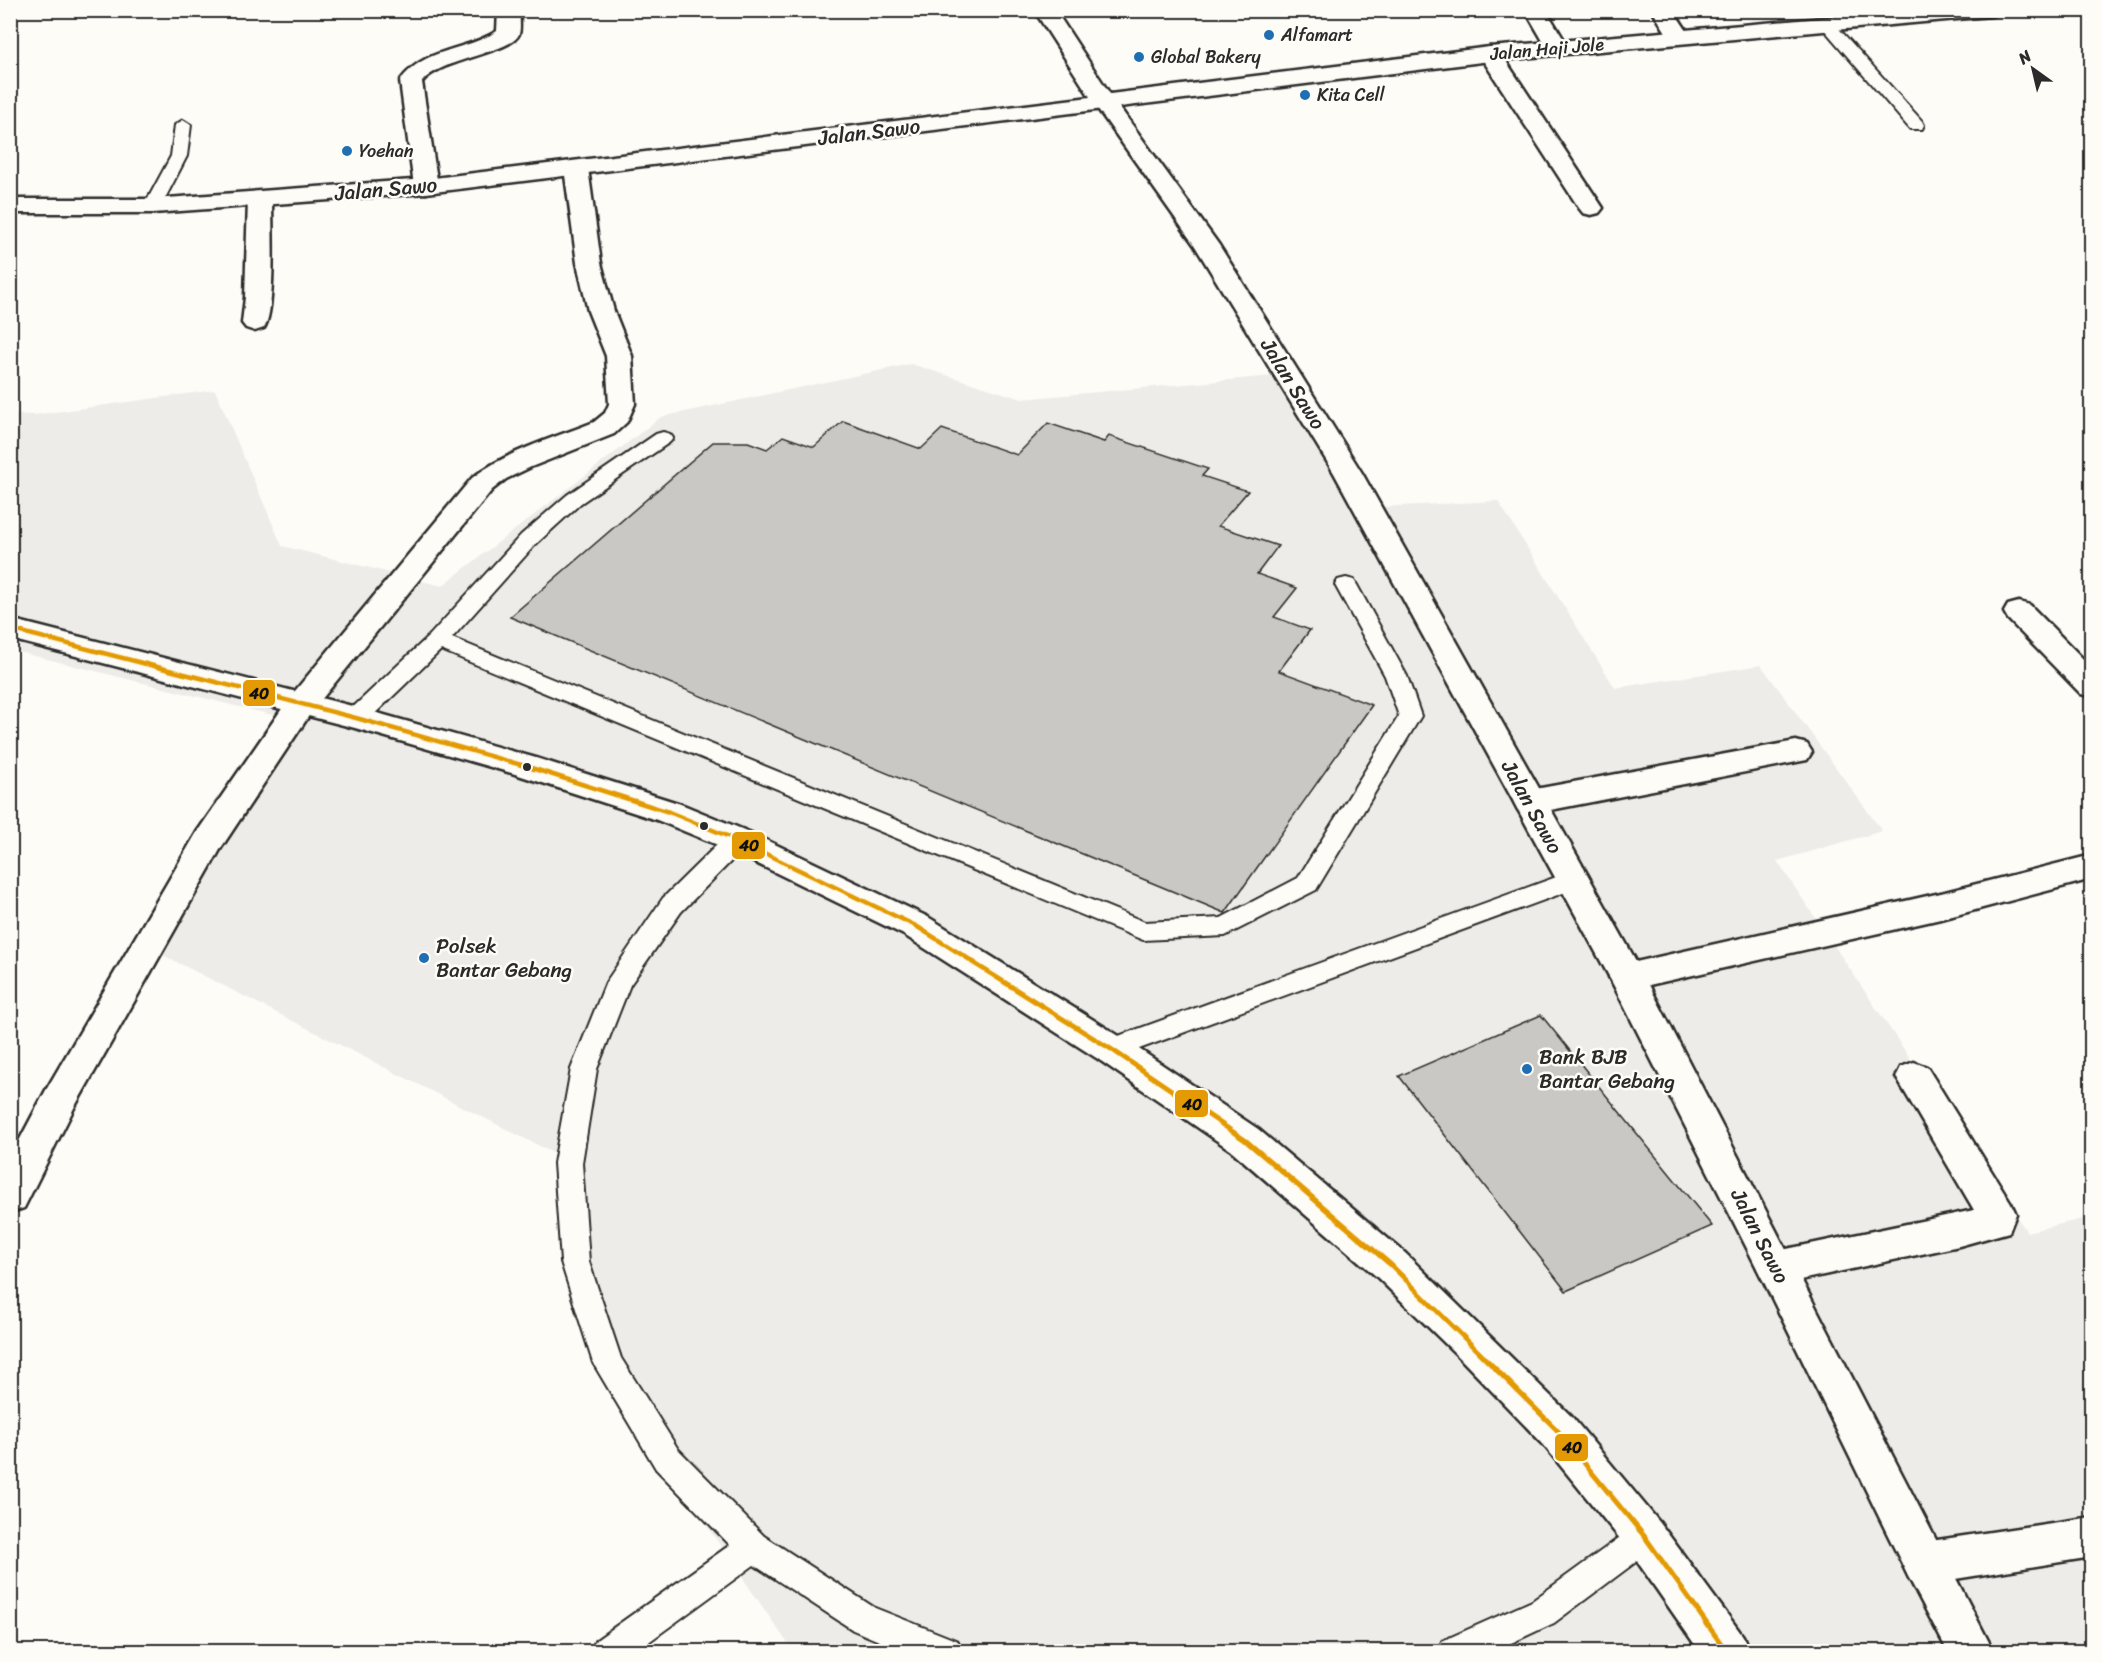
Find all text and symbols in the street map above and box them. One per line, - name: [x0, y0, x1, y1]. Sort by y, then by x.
- place label: Alfamart: [1280, 19, 1353, 51]
- marker: Alfamart: [1262, 28, 1276, 42]
- street label: Jalan Haji Jole: [1488, 28, 1606, 70]
- north arrow: [2003, 39, 2063, 99]
- place label: Global Bakery: [1151, 41, 1262, 73]
- text: N: [2011, 41, 2038, 73]
- marker: Global Bakery: [1132, 50, 1146, 64]
- place label: Kita Cell: [1317, 79, 1386, 111]
- marker: Kita Cell: [1298, 88, 1312, 102]
- street label: Jalan Sawo: [815, 107, 923, 157]
- place label: Yoehan: [359, 135, 414, 167]
- marker: Yoehan: [340, 144, 354, 158]
- street label: Jalan Sawo: [332, 166, 439, 212]
- street label: Jalan Sawo: [1249, 330, 1336, 438]
- line badge: 40: [242, 679, 276, 707]
- text: 40: [248, 679, 269, 708]
- street label: Jalan Sawo: [1490, 752, 1574, 861]
- unlabelled marker: [521, 761, 533, 773]
- unlabelled marker: [698, 820, 710, 832]
- line badge: 40: [731, 831, 766, 860]
- text: 40: [738, 831, 759, 860]
- place label: Polsek Bantar Gebang: [436, 927, 572, 989]
- marker: Polsek Bantar Gebang: [417, 951, 431, 965]
- place label: Bank BJB Bantar Gebang: [1539, 1038, 1675, 1100]
- marker: Bank BJB Bantar Gebang: [1520, 1062, 1534, 1076]
- line badge: 40: [1174, 1089, 1209, 1118]
- text: 40: [1181, 1090, 1202, 1119]
- street label: Jalan Sawo: [1719, 1181, 1800, 1291]
- line badge: 40: [1554, 1433, 1589, 1462]
- text: 40: [1561, 1433, 1582, 1462]

